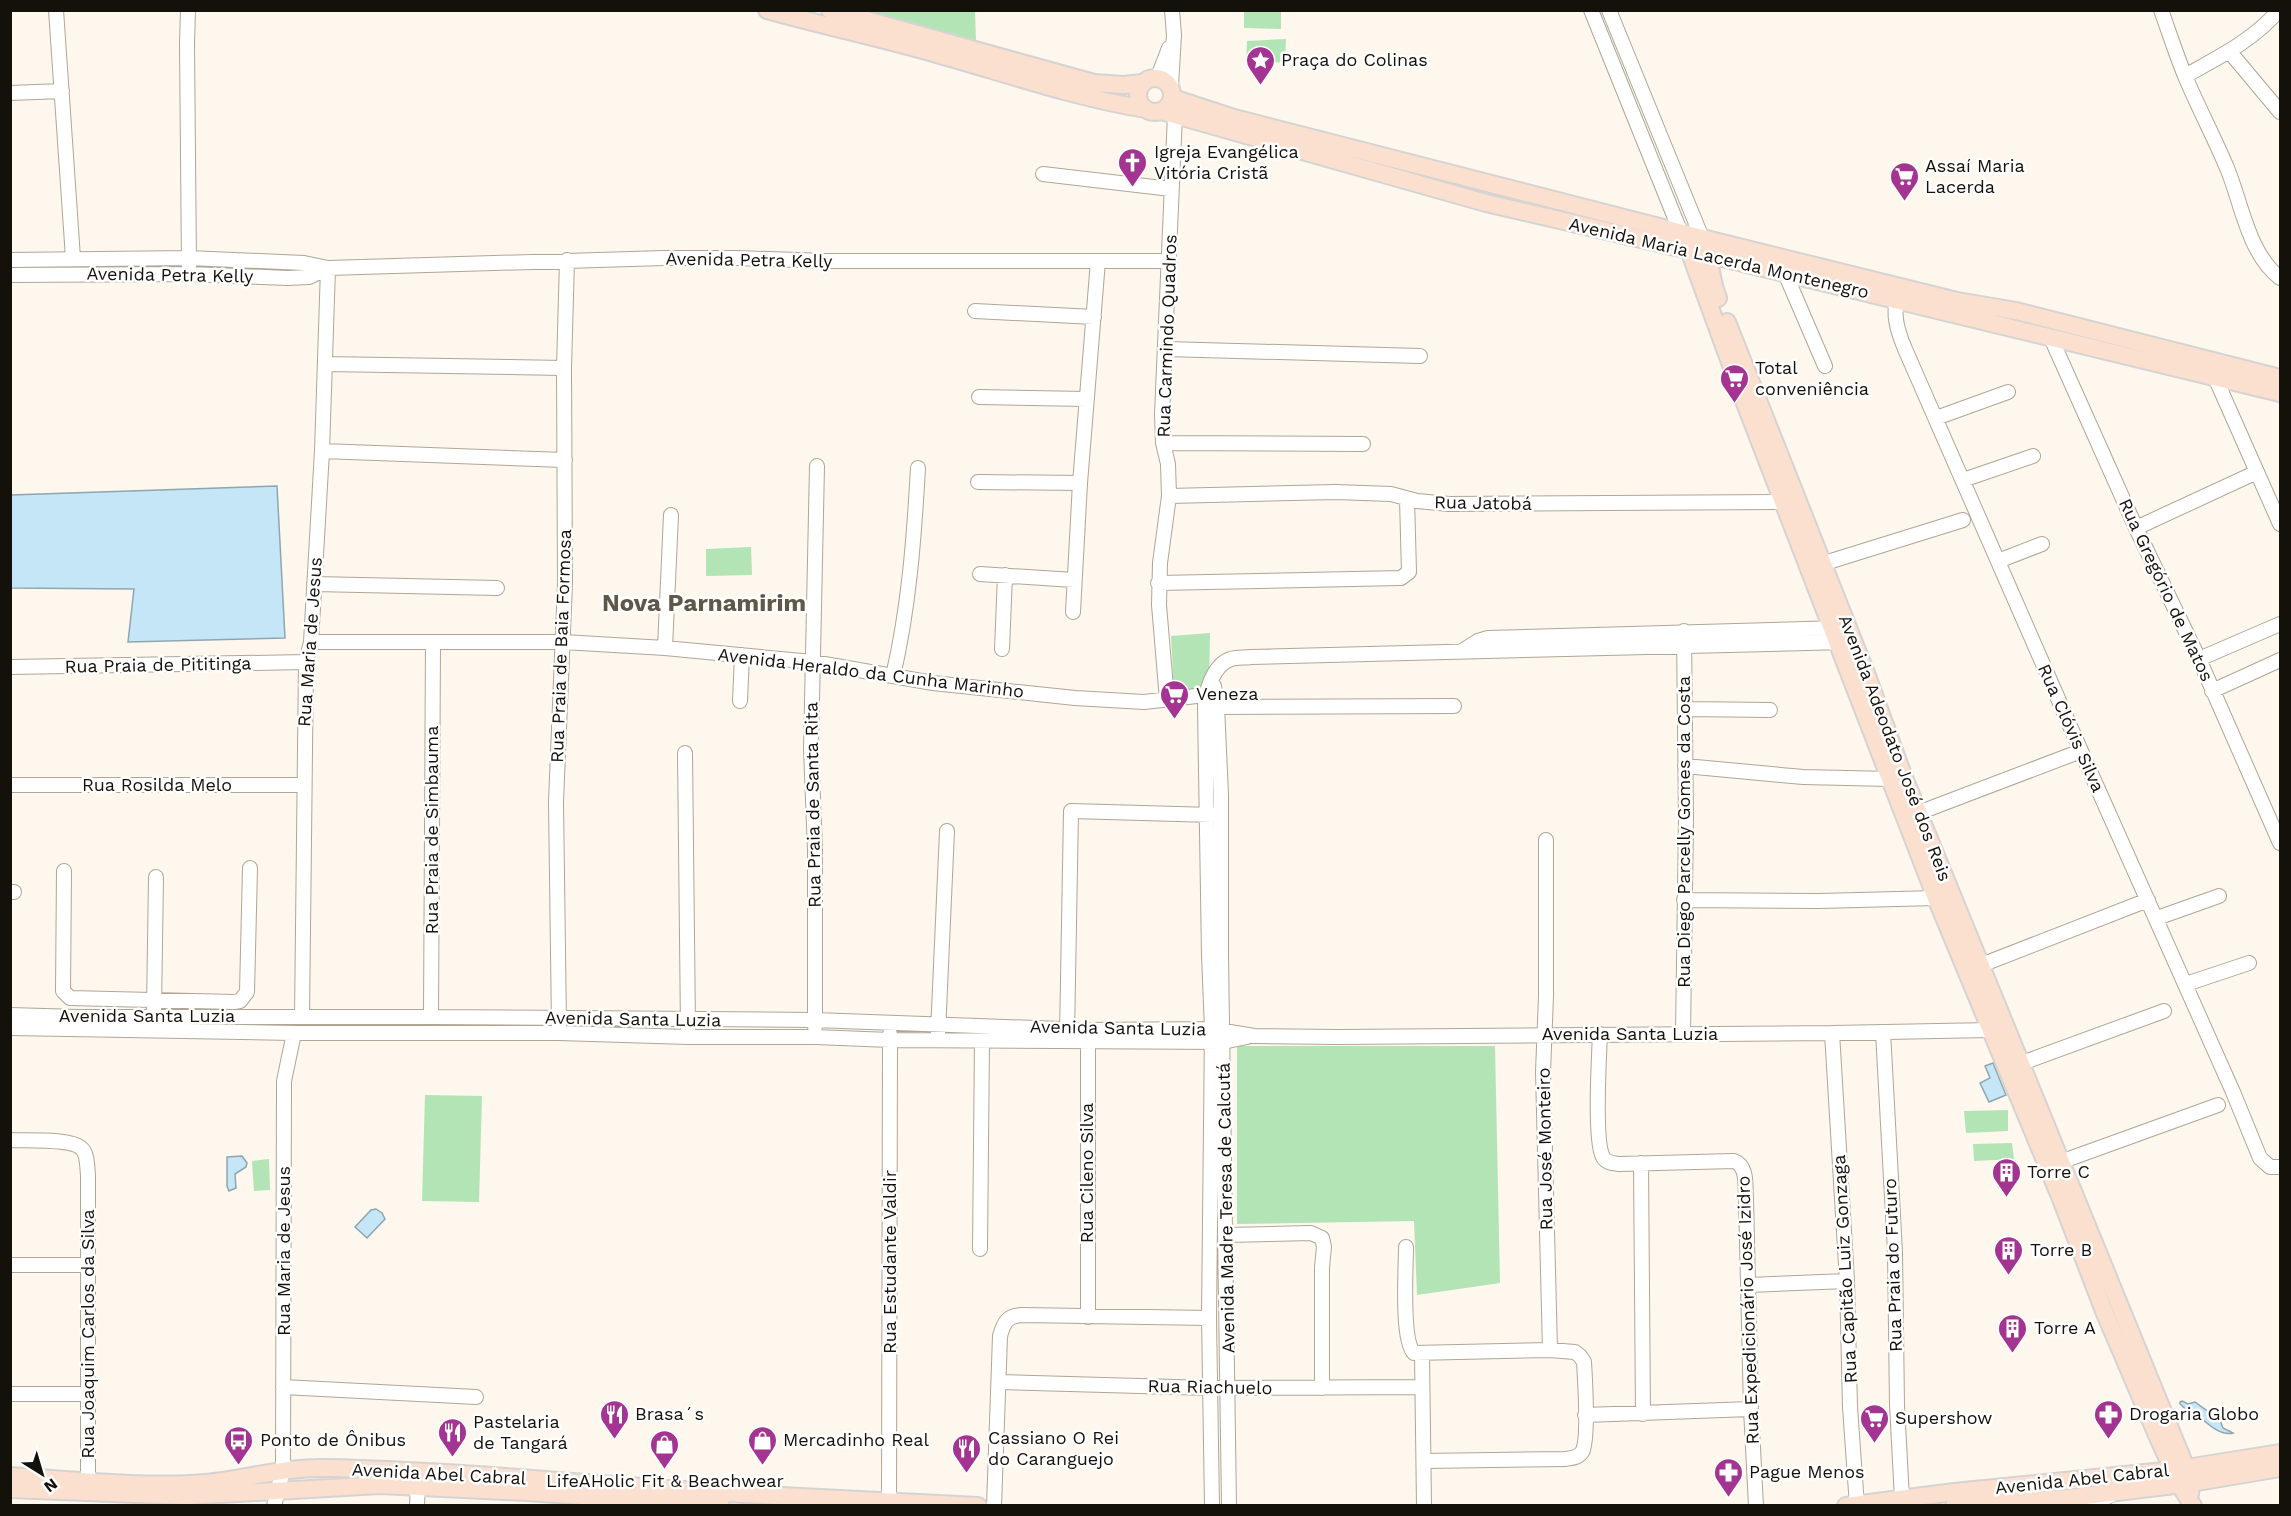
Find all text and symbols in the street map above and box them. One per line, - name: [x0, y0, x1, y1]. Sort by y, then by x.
- place icon: Praça do Colinas: [1244, 44, 1276, 86]
- place label: Praça do Colinas: [1281, 49, 1428, 70]
- place label: Igreja Evangélica Vitória Cristã: [1154, 141, 1299, 183]
- church icon: Igreja Evangélica Vitória Cristã: [1117, 146, 1149, 188]
- place label: Assaí Maria Lacerda: [1925, 155, 2025, 197]
- supermarket icon: Assaí Maria Lacerda: [1888, 160, 1920, 202]
- street label: Avenida Maria Lacerda Montenegro: [1567, 213, 1871, 302]
- street label: Rua Carmindo Quadros: [1152, 234, 1181, 438]
- street label: Avenida Petra Kelly: [665, 248, 833, 271]
- street label: Avenida Petra Kelly: [86, 263, 254, 286]
- place label: Total conveniência: [1755, 357, 1869, 399]
- supermarket icon: Total conveniência: [1718, 362, 1750, 404]
- street label: Rua Jatobá: [1434, 491, 1532, 514]
- street label: Rua Gregório de Matos: [2115, 495, 2218, 685]
- street label: Rua Praia de Baia Formosa: [546, 529, 575, 763]
- street label: Rua Maria de Jesus: [293, 556, 326, 728]
- district label: Nova Parnamirim: [602, 589, 806, 617]
- street label: Avenida Adeodato José dos Reis: [1835, 612, 1956, 884]
- street label: Avenida Heraldo da Cunha Marinho: [717, 643, 1025, 702]
- street label: Rua Praia de Pititinga: [64, 652, 252, 677]
- street label: Rua Clóvis Silva: [2034, 661, 2109, 795]
- street label: Rua Diego Parcelly Gomes da Costa: [1673, 676, 1694, 988]
- supermarket icon: Veneza: [1159, 678, 1191, 720]
- place label: Veneza: [1196, 683, 1259, 704]
- street label: Rua Praia de Santa Rita: [800, 702, 825, 908]
- street label: Rua Praia de Simbauma: [421, 726, 442, 934]
- street label: Rua Rosilda Melo: [82, 774, 232, 795]
- street label: Avenida Santa Luzia: [59, 1005, 235, 1026]
- street label: Avenida Santa Luzia: [545, 1006, 721, 1031]
- street label: Avenida Santa Luzia: [1030, 1015, 1206, 1040]
- street label: Avenida Santa Luzia: [1542, 1023, 1718, 1044]
- street label: Avenida Madre Teresa de Calcutá: [1212, 1062, 1239, 1354]
- street label: Rua José Monteiro: [1533, 1067, 1556, 1231]
- street label: Rua Cileno Silva: [1076, 1103, 1097, 1243]
- street label: Rua Capitão Luiz Gonzaga: [1828, 1154, 1861, 1384]
- building icon: Torre C: [1990, 1156, 2022, 1198]
- place label: Torre C: [2027, 1161, 2090, 1182]
- street label: Rua Maria de Jesus: [273, 1166, 294, 1336]
- street label: Rua Estudante Valdir: [879, 1170, 900, 1354]
- street label: Rua Expedicionário José Izidro: [1732, 1175, 1763, 1445]
- street label: Rua Praia do Futuro: [1879, 1178, 1906, 1352]
- street label: Rua Joaquim Carlos da Silva: [77, 1209, 98, 1459]
- building icon: Torre B: [1993, 1234, 2025, 1276]
- place label: Torre B: [2030, 1239, 2092, 1260]
- building icon: Torre A: [1997, 1312, 2029, 1354]
- place label: Torre A: [2034, 1317, 2096, 1338]
- street label: Rua Riachuelo: [1147, 1375, 1273, 1398]
- restaurant icon: Brasa´s: [598, 1398, 630, 1440]
- pharmacy icon: Drogaria Globo: [2092, 1398, 2124, 1440]
- supermarket icon: Supershow: [1858, 1402, 1890, 1444]
- place label: Brasa´s: [635, 1403, 704, 1424]
- place label: Drogaria Globo: [2129, 1403, 2259, 1424]
- place label: Supershow: [1895, 1407, 1992, 1428]
- place label: Pastelaria de Tangará: [473, 1411, 568, 1453]
- restaurant icon: Pastelaria de Tangará: [436, 1416, 468, 1458]
- bus stop icon: Ponto de Ônibus: [223, 1424, 255, 1466]
- shop icon: Mercadinho Real: [746, 1424, 778, 1466]
- place label: Cassiano O Rei do Caranguejo: [988, 1427, 1119, 1469]
- shop icon: LifeAHolic Fit & Beachwear: [649, 1428, 681, 1470]
- place label: Ponto de Ônibus: [260, 1429, 406, 1450]
- place label: Mercadinho Real: [783, 1429, 929, 1450]
- restaurant icon: Cassiano O Rei do Caranguejo: [951, 1432, 983, 1474]
- north arrow: [12, 1444, 72, 1504]
- pharmacy icon: Pague Menos: [1712, 1456, 1744, 1498]
- street label: Avenida Abel Cabral: [351, 1458, 527, 1489]
- street label: Avenida Abel Cabral: [1994, 1459, 2170, 1498]
- place label: Pague Menos: [1749, 1461, 1864, 1482]
- place label: LifeAHolic Fit & Beachwear: [546, 1470, 784, 1491]
- text: N: [40, 1474, 61, 1497]

